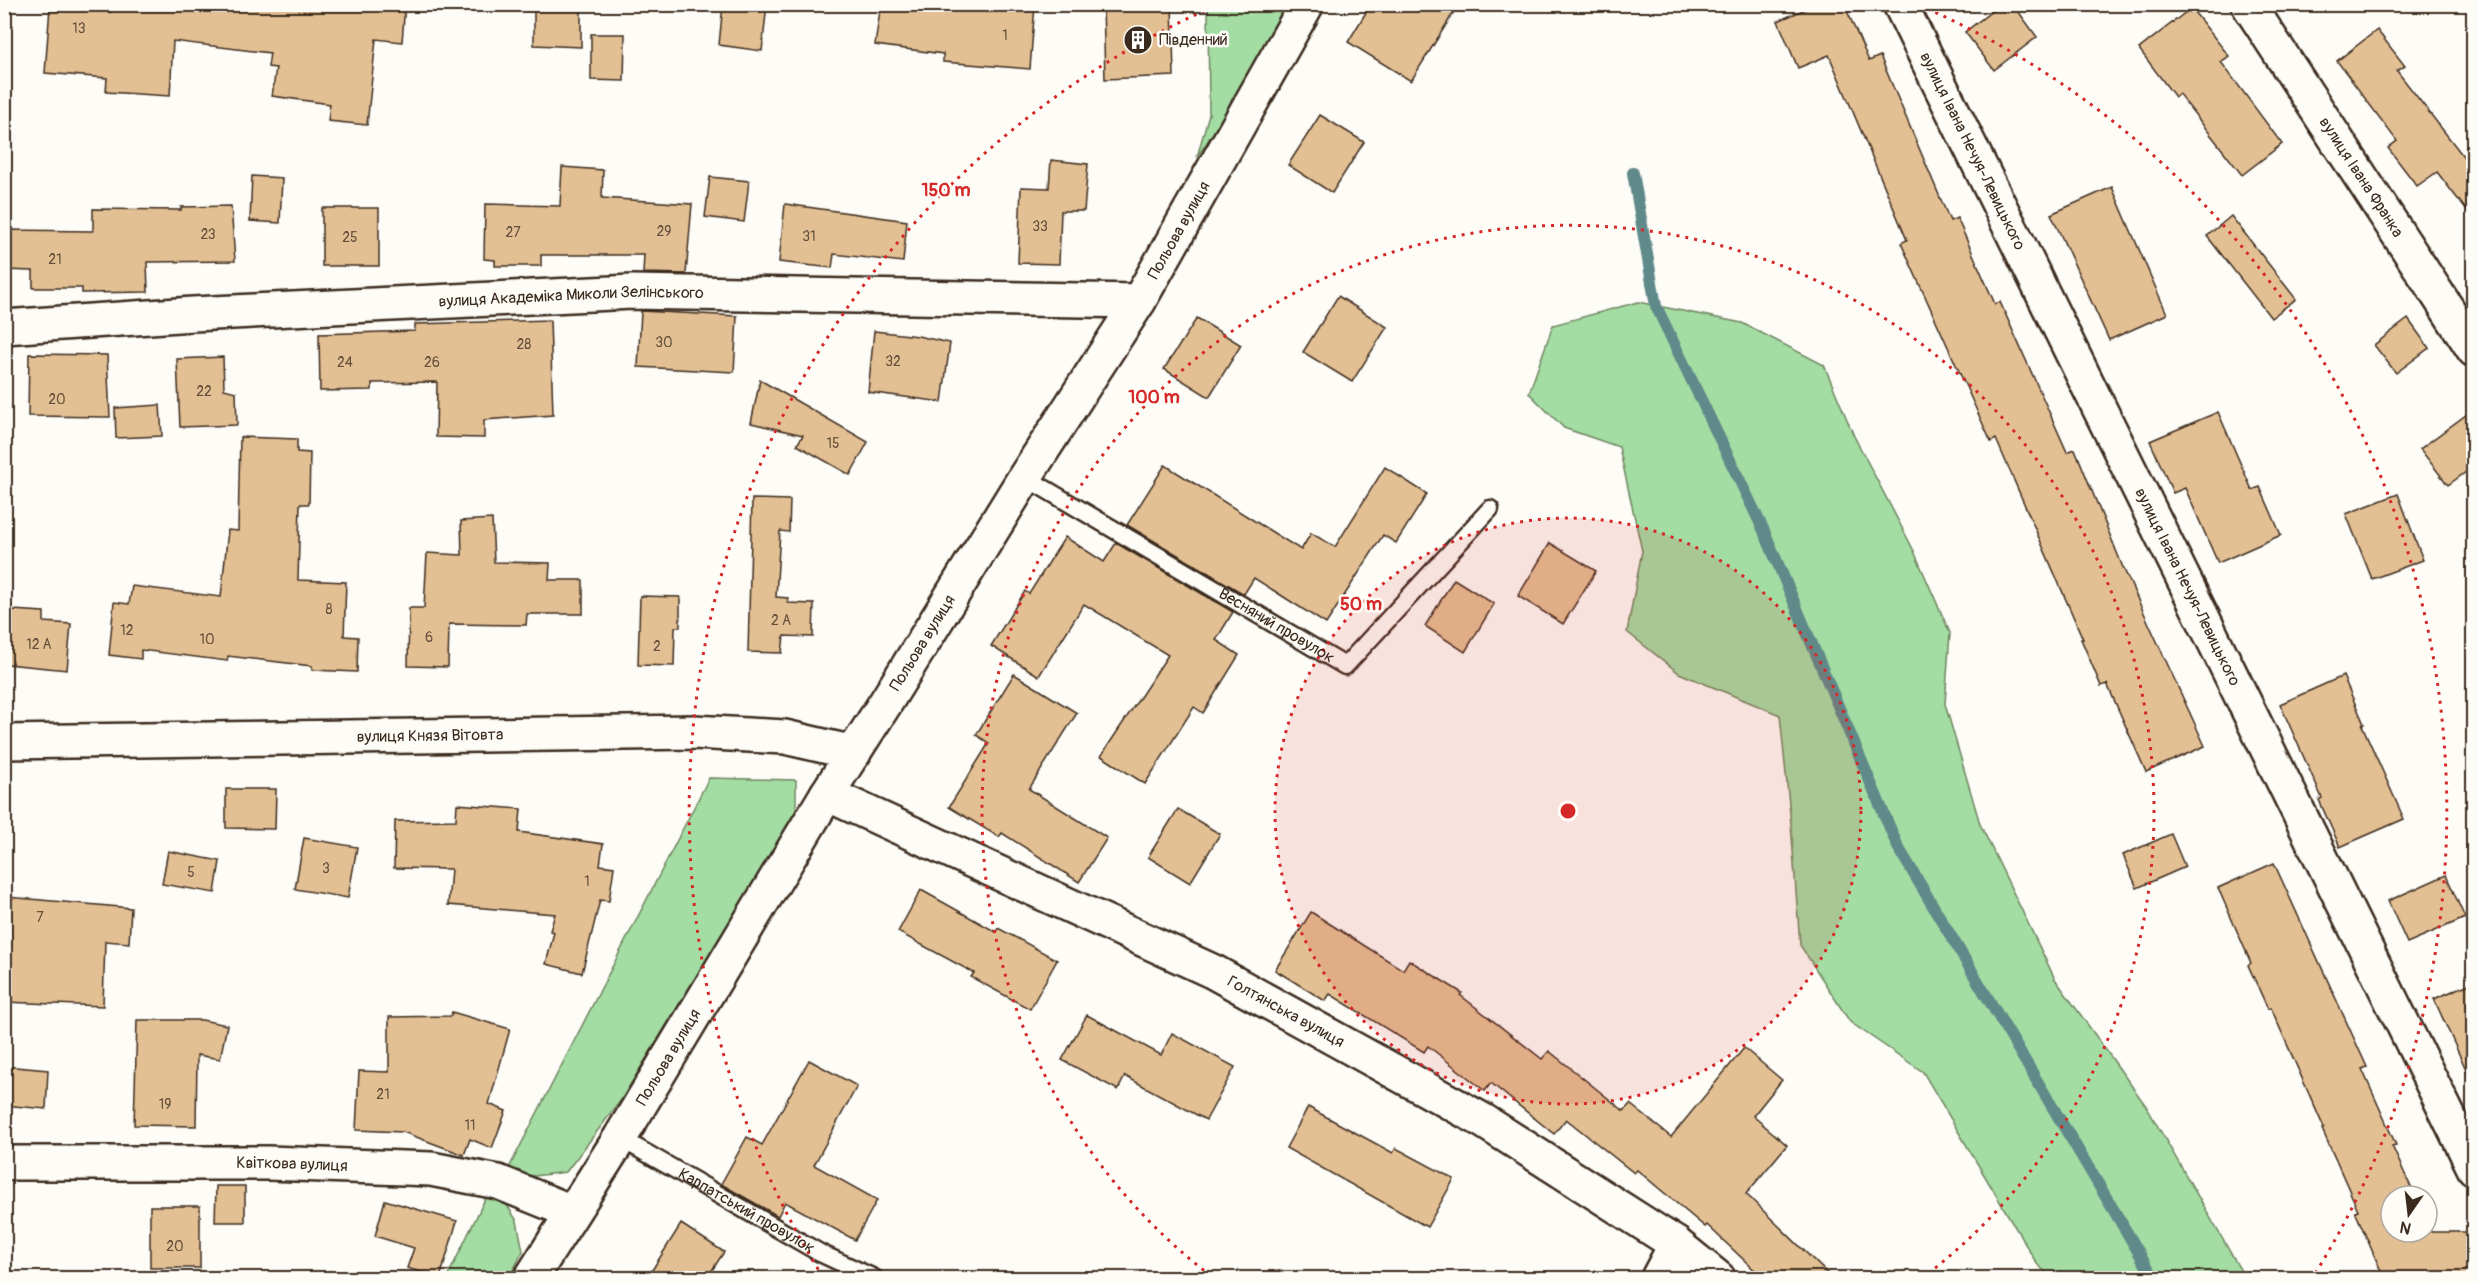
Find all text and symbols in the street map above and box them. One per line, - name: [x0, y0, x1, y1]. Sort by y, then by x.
- house number: 13: [72, 20, 86, 37]
- building icon: Південний: [1122, 24, 1154, 56]
- house number: 1: [1002, 27, 1008, 44]
- place label: Південний: [1159, 30, 1228, 50]
- street label: вулиця Івана Нечуя-Левицького: [1915, 49, 2030, 254]
- street label: вулиця Івана Франка: [2315, 113, 2408, 241]
- street label: Польова вулиця: [1143, 178, 1215, 283]
- text: 150 m: [922, 179, 971, 202]
- house number: 33: [1032, 218, 1048, 235]
- house number: 29: [656, 223, 672, 240]
- house number: 27: [505, 224, 521, 241]
- house number: 23: [200, 226, 216, 243]
- house number: 31: [802, 228, 816, 245]
- house number: 25: [342, 229, 358, 246]
- house number: 21: [48, 251, 62, 268]
- street label: вулиця Академіка Миколи Зелінського: [438, 282, 704, 312]
- house number: 30: [655, 334, 673, 351]
- house number: 28: [517, 336, 531, 353]
- house number: 32: [885, 353, 901, 370]
- house number: 24: [337, 354, 353, 371]
- house number: 26: [424, 354, 440, 371]
- house number: 22: [196, 383, 212, 400]
- text: 100 m: [1128, 386, 1180, 409]
- house number: 20: [48, 391, 66, 408]
- house number: 15: [826, 435, 840, 452]
- street label: вулиця Івана Нечуя-Левицького: [2130, 485, 2245, 690]
- street label: Весняний провулок: [1215, 584, 1338, 667]
- street label: Польова вулиця: [885, 591, 960, 695]
- text: 50 m: [1340, 593, 1382, 616]
- house number: 8: [325, 601, 333, 618]
- house number: 2 А: [771, 612, 791, 629]
- house number: 12: [120, 622, 134, 639]
- house number: 6: [425, 629, 433, 646]
- house number: 10: [199, 631, 215, 648]
- house number: 12 А: [26, 636, 52, 653]
- house number: 2: [653, 638, 661, 655]
- street label: вулиця Князя Вітовта: [356, 725, 503, 747]
- centre of rings: [1558, 801, 1578, 821]
- house number: 3: [322, 860, 330, 877]
- house number: 5: [187, 864, 195, 881]
- house number: 1: [584, 873, 590, 890]
- house number: 7: [36, 909, 44, 926]
- street label: Голтянська вулиця: [1224, 971, 1348, 1052]
- street label: Польова вулиця: [632, 1005, 705, 1109]
- house number: 21: [376, 1086, 390, 1103]
- house number: 19: [159, 1096, 171, 1113]
- house number: 11: [465, 1117, 475, 1134]
- street label: Квіткова вулиця: [236, 1153, 348, 1176]
- street label: Карпатський провулок: [675, 1164, 818, 1258]
- north arrow: [2379, 1184, 2439, 1244]
- text: N: [2398, 1217, 2413, 1239]
- house number: 20: [166, 1238, 184, 1255]

